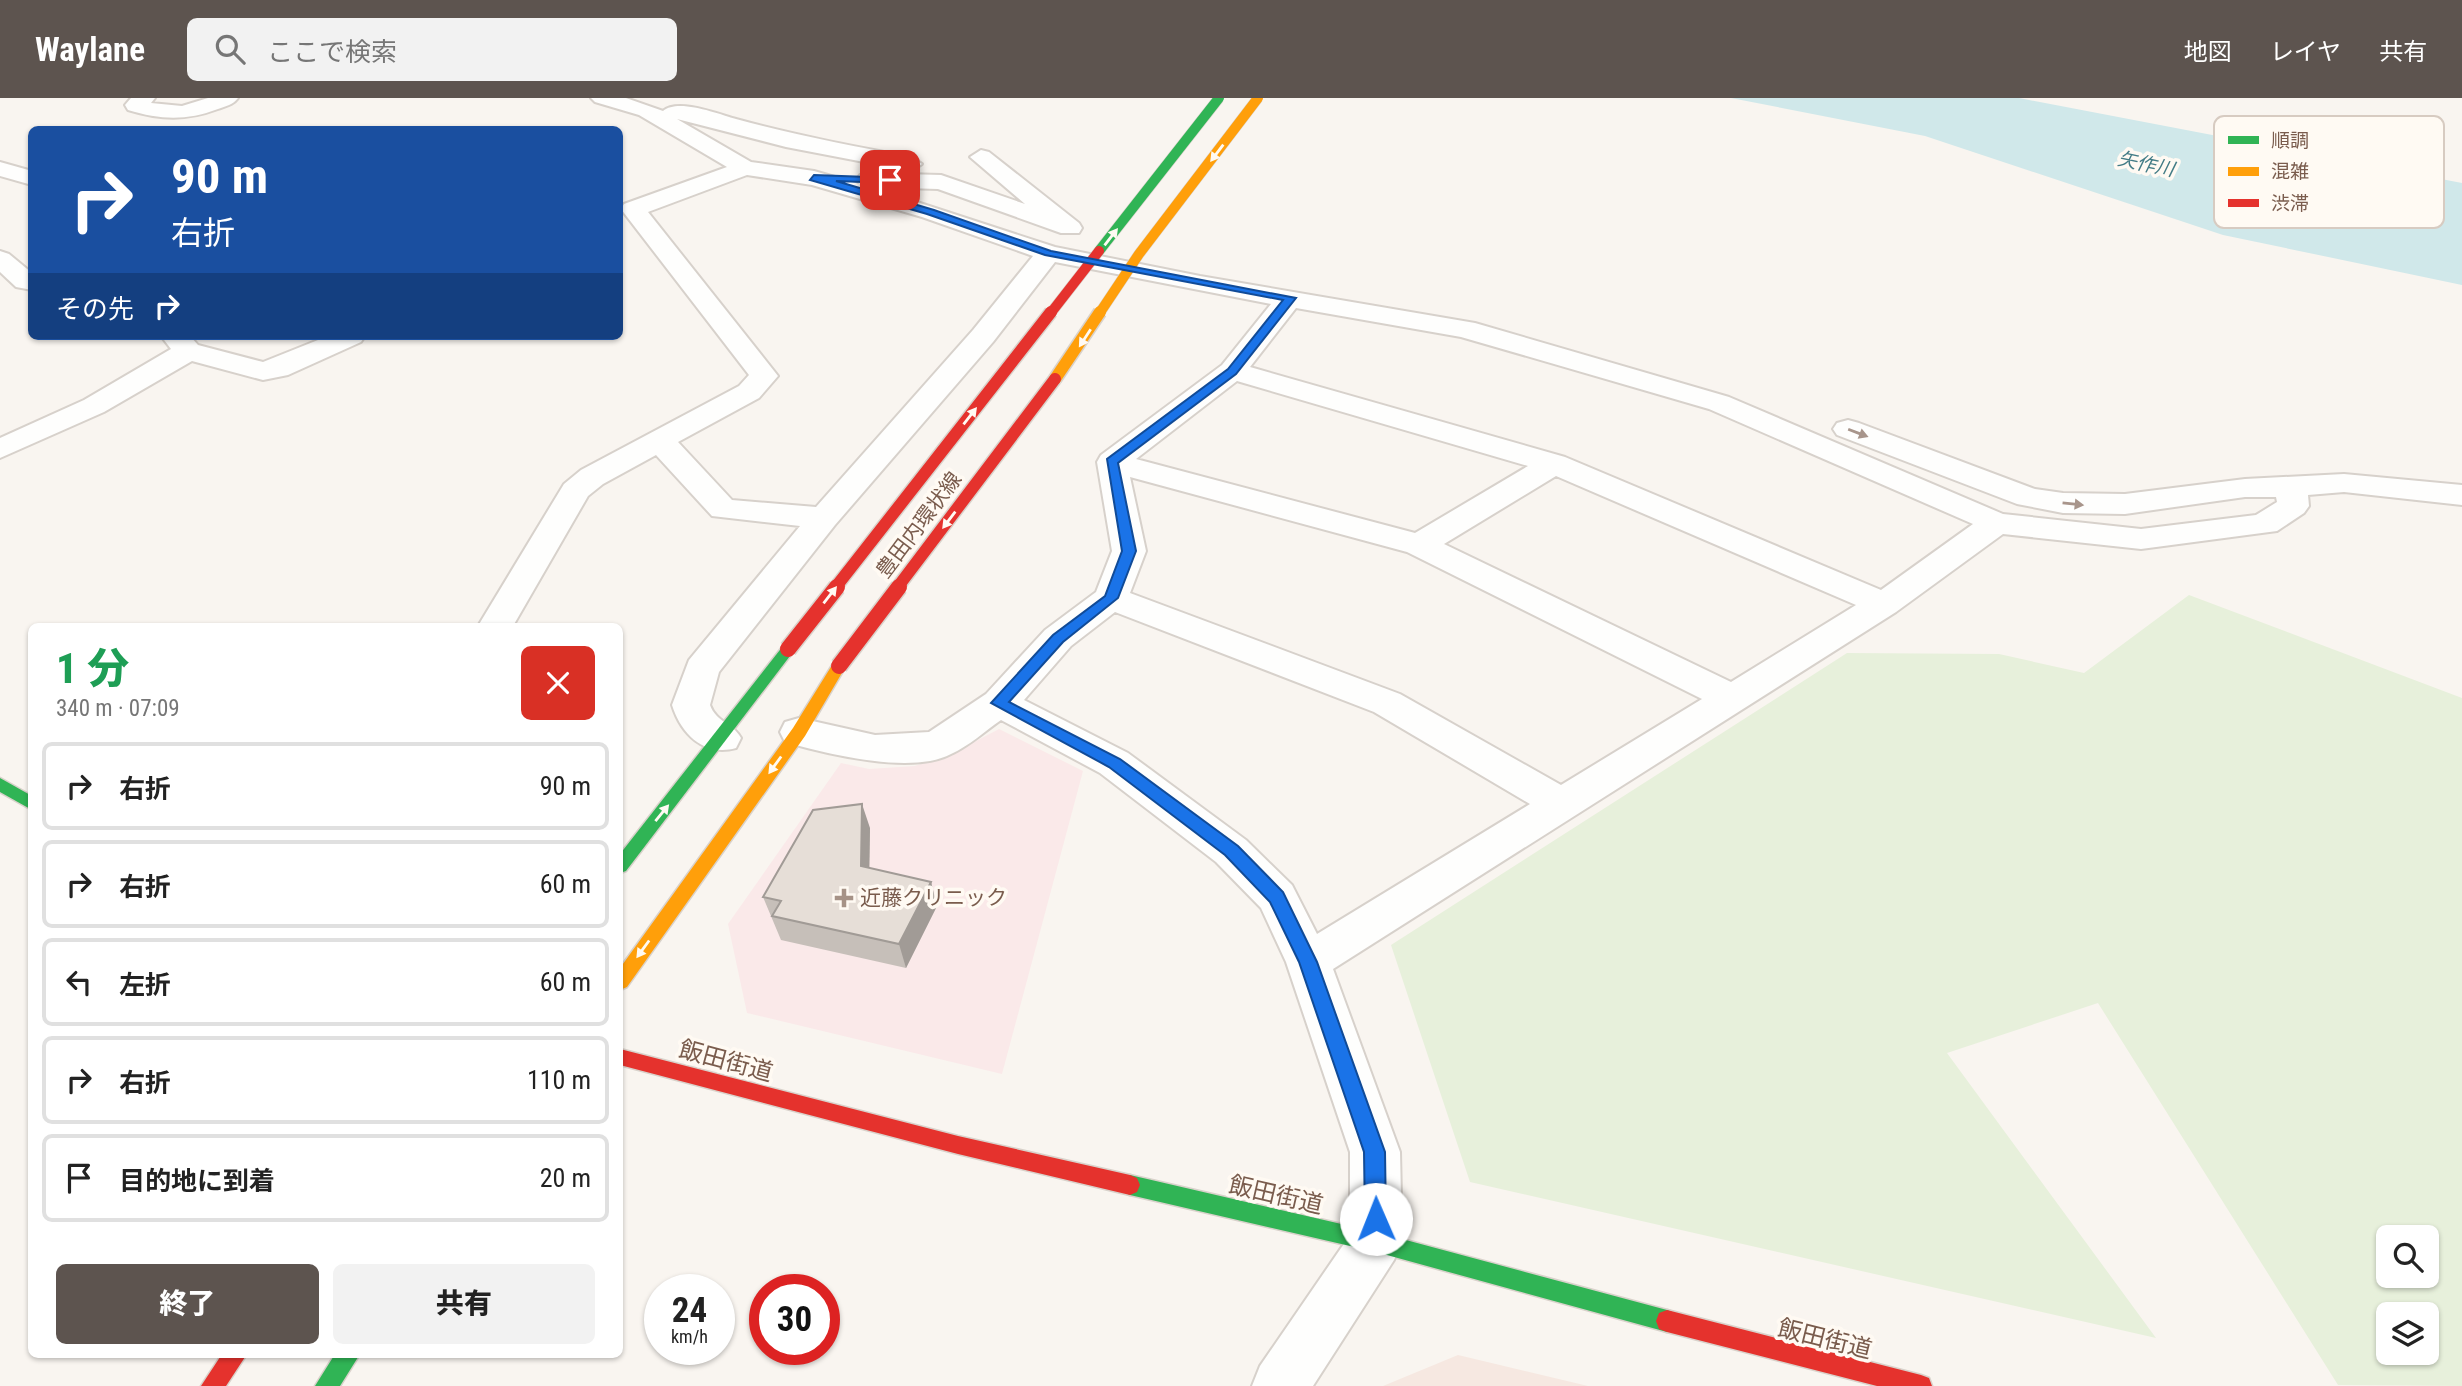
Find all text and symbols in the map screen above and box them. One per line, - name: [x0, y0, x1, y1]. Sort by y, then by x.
- search box: [187, 18, 677, 81]
- text: Waylane: [35, 30, 145, 69]
- icon: search: [211, 30, 249, 68]
- text: ここで検索: [267, 37, 397, 67]
- text: 地図: [2184, 38, 2232, 66]
- text: レイヤ: [2270, 38, 2341, 66]
- text: 共有: [2379, 38, 2427, 66]
- legend: [2214, 116, 2444, 228]
- text: 順調: [2271, 129, 2309, 152]
- one-way arrow: [1210, 143, 1225, 161]
- water label: 矢作川: [2116, 147, 2178, 182]
- text: 90 m: [171, 148, 268, 205]
- pin: [860, 150, 920, 210]
- icon: right: [56, 154, 147, 245]
- text: 混雑: [2271, 160, 2309, 183]
- icon: arrive: [871, 161, 909, 199]
- text: 渋滞: [2271, 192, 2309, 215]
- text: 右折: [171, 214, 235, 252]
- one-way arrow: [1103, 228, 1118, 246]
- icon: right: [148, 287, 186, 325]
- text: その先: [56, 294, 134, 324]
- one-way arrow: [1079, 328, 1092, 347]
- one-way arrow: [963, 407, 978, 425]
- one-way arrow: [1847, 428, 1868, 439]
- street label: 豊田内環状線: [872, 467, 966, 583]
- one-way arrow: [2062, 498, 2084, 509]
- one-way arrow: [943, 511, 957, 529]
- one-way arrow: [823, 586, 837, 604]
- text: 1 分: [56, 644, 129, 693]
- button: close: [521, 646, 595, 720]
- text: 340 m · 07:09: [56, 695, 180, 722]
- one-way arrow: [769, 756, 783, 774]
- icon: right: [60, 767, 98, 805]
- text: 90 m: [540, 771, 591, 801]
- text: 右折: [119, 774, 171, 804]
- one-way arrow: [654, 804, 669, 821]
- icon: right: [60, 865, 98, 903]
- text: 60 m: [540, 869, 591, 899]
- text: 右折: [119, 872, 171, 902]
- place label: 近藤クリニック: [860, 886, 1007, 910]
- marker: 近藤クリニック: [834, 888, 854, 908]
- one-way arrow: [636, 940, 650, 958]
- icon: left: [60, 963, 98, 1001]
- text: 60 m: [540, 967, 591, 997]
- text: 左折: [119, 970, 171, 1000]
- street label: 飯田街道: [676, 1035, 776, 1087]
- icon: right: [60, 1061, 98, 1099]
- text: 110 m: [527, 1065, 591, 1095]
- text: 右折: [119, 1068, 171, 1098]
- icon: arrive: [60, 1159, 98, 1197]
- text: 20 m: [540, 1163, 591, 1193]
- text: 目的地に到着: [119, 1166, 275, 1196]
- street label: 飯田街道: [1226, 1171, 1326, 1219]
- position arrow: [1339, 1182, 1413, 1256]
- map controls: [2376, 1225, 2439, 1365]
- button: search: [2376, 1225, 2439, 1288]
- button: 終了: [56, 1264, 319, 1344]
- button: 共有: [333, 1264, 595, 1344]
- speed limit sign: 30: [749, 1274, 840, 1365]
- text: 24: [672, 1290, 707, 1331]
- button: layers: [2376, 1302, 2439, 1365]
- street label: 飯田街道: [1775, 1314, 1875, 1364]
- text: km/h: [671, 1326, 708, 1347]

